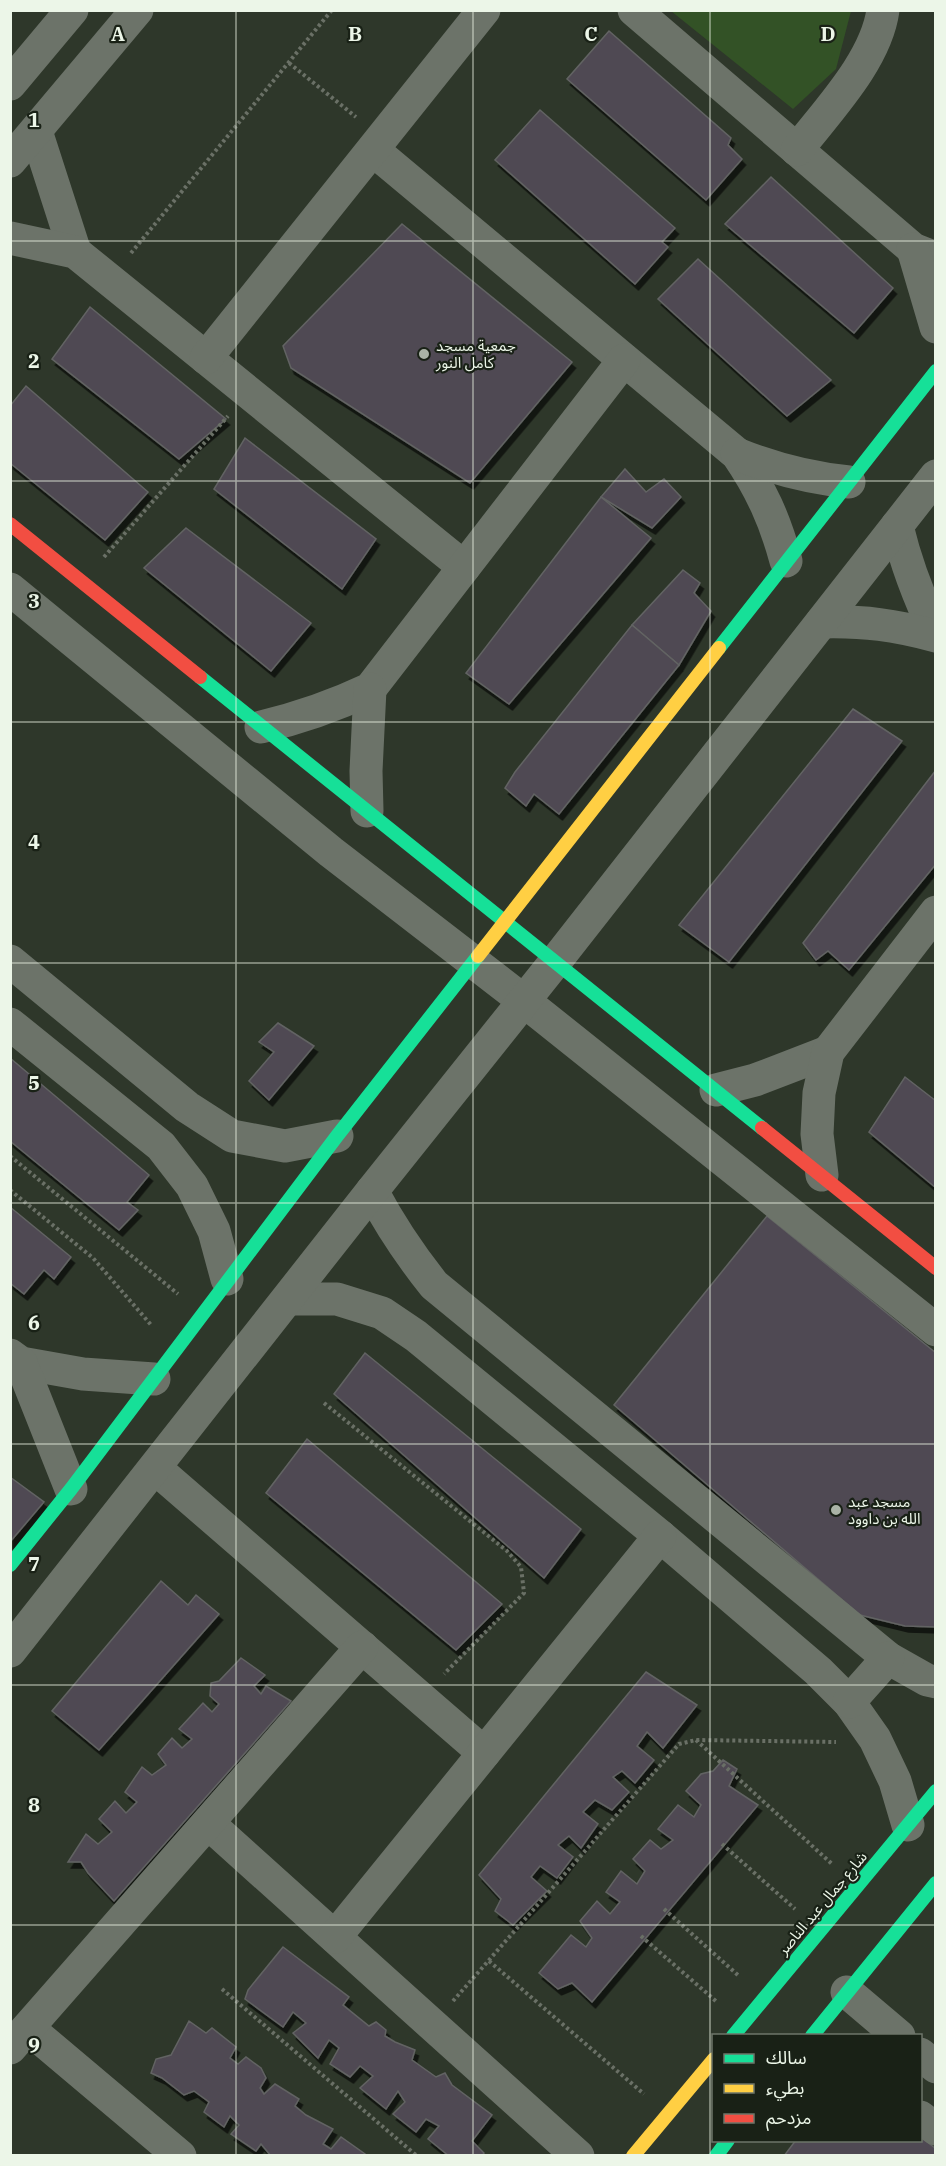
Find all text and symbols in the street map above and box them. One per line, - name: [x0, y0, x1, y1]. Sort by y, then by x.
- text: A: [111, 20, 125, 47]
- text: B: [348, 20, 362, 47]
- text: C: [584, 20, 598, 47]
- text: D: [820, 20, 836, 47]
- text: 1: [28, 106, 40, 133]
- place label: جمعية مسجد كامل النور: [435, 336, 516, 372]
- text: 2: [28, 347, 40, 374]
- marker: جمعية مسجد كامل النور: [417, 347, 431, 361]
- text: 3: [28, 587, 40, 614]
- text: 4: [28, 828, 40, 855]
- text: 5: [28, 1069, 40, 1096]
- text: 6: [28, 1309, 40, 1336]
- place label: مسجد عبد الله بن داوود: [848, 1492, 921, 1528]
- marker: مسجد عبد الله بن داوود: [829, 1503, 843, 1517]
- text: 7: [28, 1550, 40, 1577]
- text: 8: [28, 1791, 40, 1818]
- street label: شارع جمال عبد الناصر: [773, 1847, 873, 1961]
- text: 9: [28, 2031, 40, 2058]
- legend: [712, 2034, 922, 2142]
- text: سالك: [766, 2046, 807, 2069]
- text: بطيء: [766, 2076, 804, 2101]
- text: مزدحم: [766, 2106, 811, 2131]

